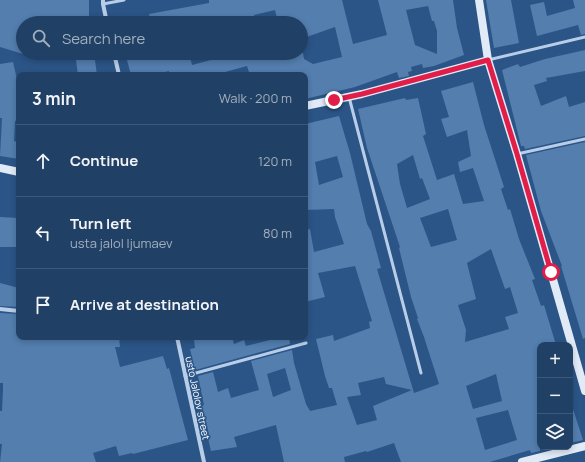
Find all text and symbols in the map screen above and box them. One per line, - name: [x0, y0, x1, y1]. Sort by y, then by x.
- search box: [16, 16, 308, 60]
- icon: search: [30, 27, 52, 49]
- text: Search here: [62, 28, 145, 49]
- text: 3 min: [32, 87, 76, 110]
- text: Walk · 200 m: [219, 89, 292, 107]
- route end: [325, 91, 343, 109]
- icon: ahead: [32, 150, 54, 172]
- text: Continue: [70, 150, 138, 171]
- text: 120 m: [258, 152, 292, 170]
- text: Turn left: [70, 213, 132, 234]
- icon: left: [32, 222, 54, 244]
- text: 80 m: [263, 224, 292, 242]
- text: usta jalol ljumaev: [70, 234, 173, 252]
- route start: [542, 263, 560, 281]
- icon: arrive: [32, 294, 54, 316]
- text: Arrive at destination: [70, 294, 219, 315]
- map controls: [537, 342, 573, 450]
- button: +: [537, 342, 573, 378]
- street label: usto Jalolov street: [182, 355, 214, 441]
- button: −: [537, 378, 573, 414]
- button: layers: [537, 414, 573, 450]

